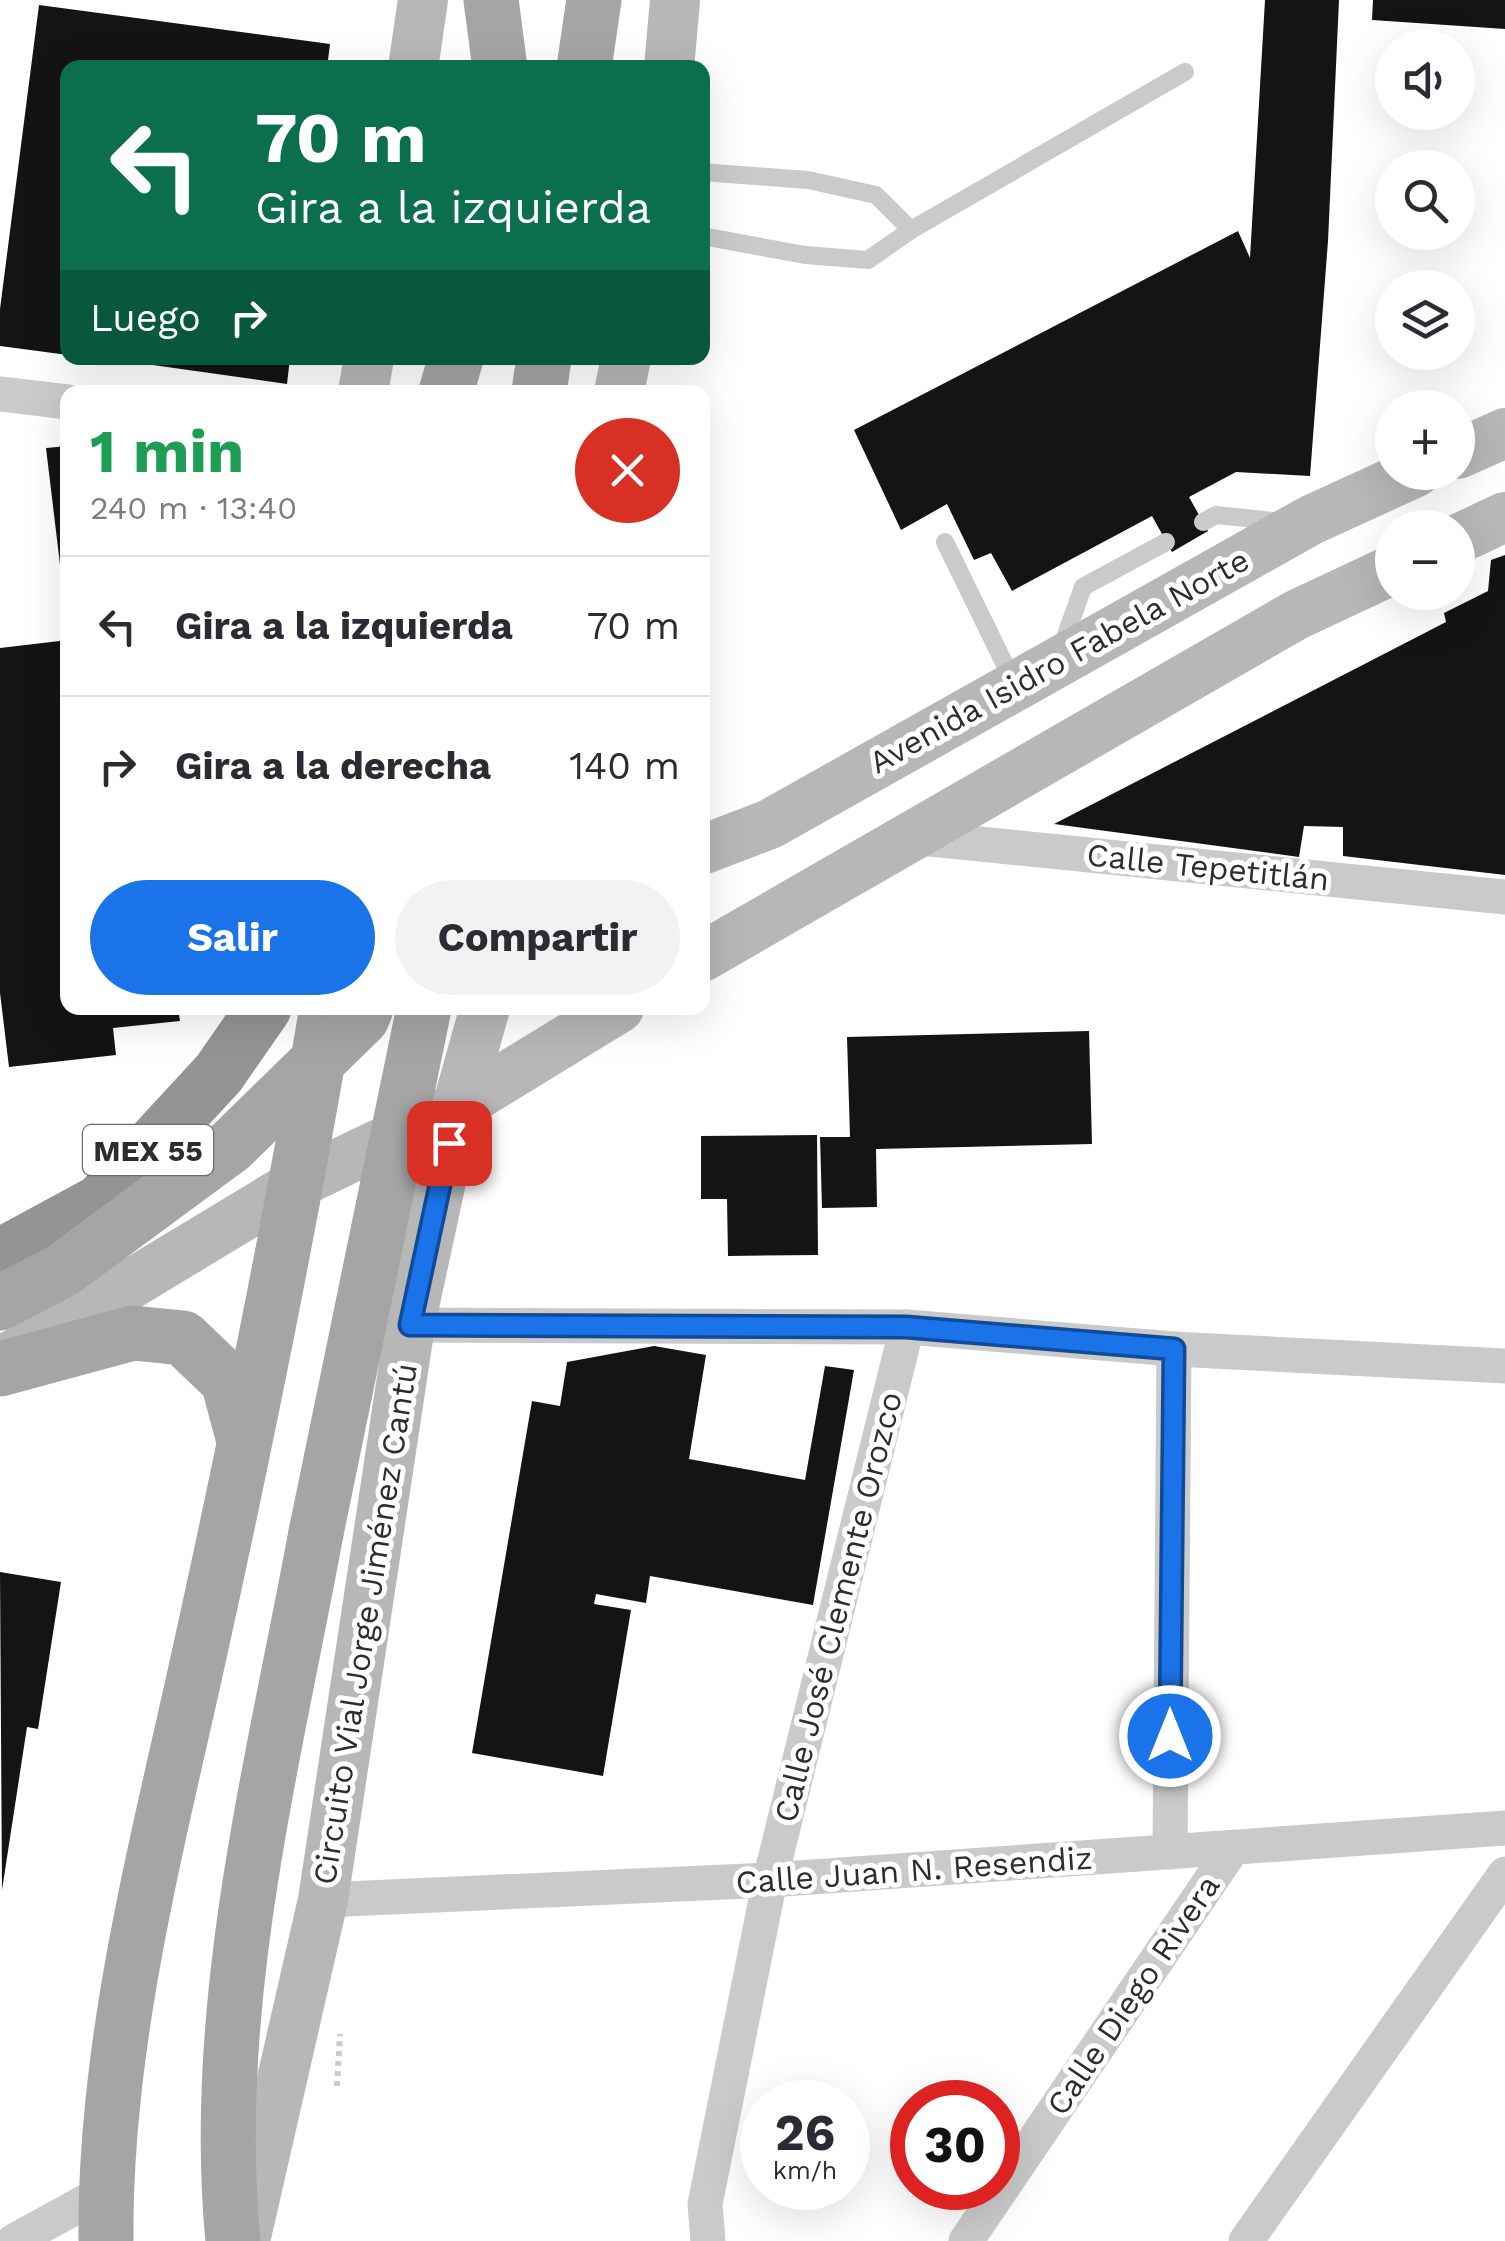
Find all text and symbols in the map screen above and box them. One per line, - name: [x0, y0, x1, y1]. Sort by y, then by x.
- map controls: [1375, 30, 1475, 610]
- button: sound: [1375, 30, 1475, 130]
- text: 70 m: [255, 97, 427, 179]
- icon: left: [90, 100, 220, 230]
- button: search: [1375, 150, 1475, 250]
- text: Gira a la izquierda: [255, 181, 651, 234]
- button: layers: [1375, 270, 1475, 370]
- icon: right: [221, 290, 276, 345]
- text: Luego: [90, 296, 201, 340]
- button: +: [1375, 390, 1475, 490]
- text: 1 min: [90, 416, 244, 487]
- button: close: [575, 418, 680, 523]
- text: 240 m · 13:40: [90, 489, 297, 527]
- button: −: [1375, 510, 1475, 610]
- street label: Avenida Isidro Fabela Norte: [863, 541, 1255, 781]
- icon: left: [90, 599, 145, 654]
- text: Gira a la izquierda: [175, 604, 513, 648]
- text: 70 m: [587, 604, 680, 648]
- icon: right: [90, 739, 145, 794]
- text: Gira a la derecha: [175, 744, 491, 788]
- text: 140 m: [569, 744, 680, 788]
- street label: Calle Tepetitlán: [1085, 835, 1331, 899]
- button: Salir: [90, 880, 375, 995]
- button: Compartir: [395, 880, 680, 995]
- pin: [407, 1101, 492, 1186]
- icon: arrive: [422, 1116, 477, 1171]
- road number: MEX 55: [83, 1125, 213, 1175]
- street label: Circuito Vial Jorge Jiménez Cantú: [305, 1361, 425, 1887]
- street label: Calle José Clemente Orozco: [766, 1388, 910, 1826]
- position arrow: [1118, 1684, 1222, 1788]
- street label: Calle Juan N. Resendiz: [734, 1839, 1094, 1901]
- street label: Calle Diego Rivera: [1039, 1868, 1227, 2122]
- speed limit sign: 30: [890, 2080, 1020, 2210]
- text: 26: [775, 2103, 835, 2162]
- text: km/h: [773, 2156, 837, 2185]

